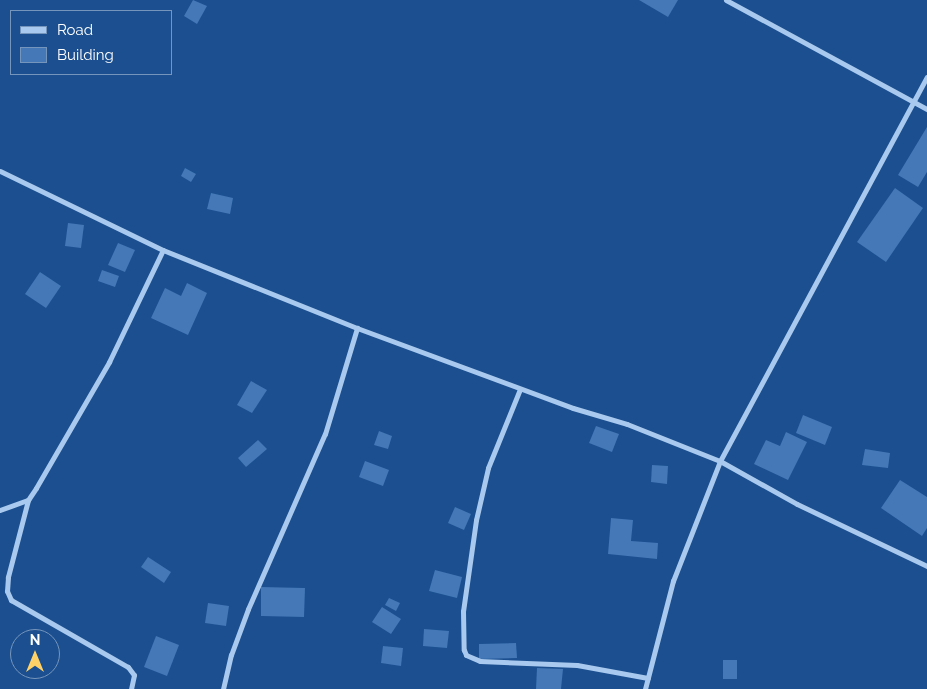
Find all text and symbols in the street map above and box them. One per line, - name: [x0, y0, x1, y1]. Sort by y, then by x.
- legend: [10, 10, 172, 75]
- text: Road: [57, 21, 93, 39]
- text: Building: [57, 46, 114, 64]
- north arrow: [10, 629, 60, 679]
- text: N: [30, 632, 40, 648]

